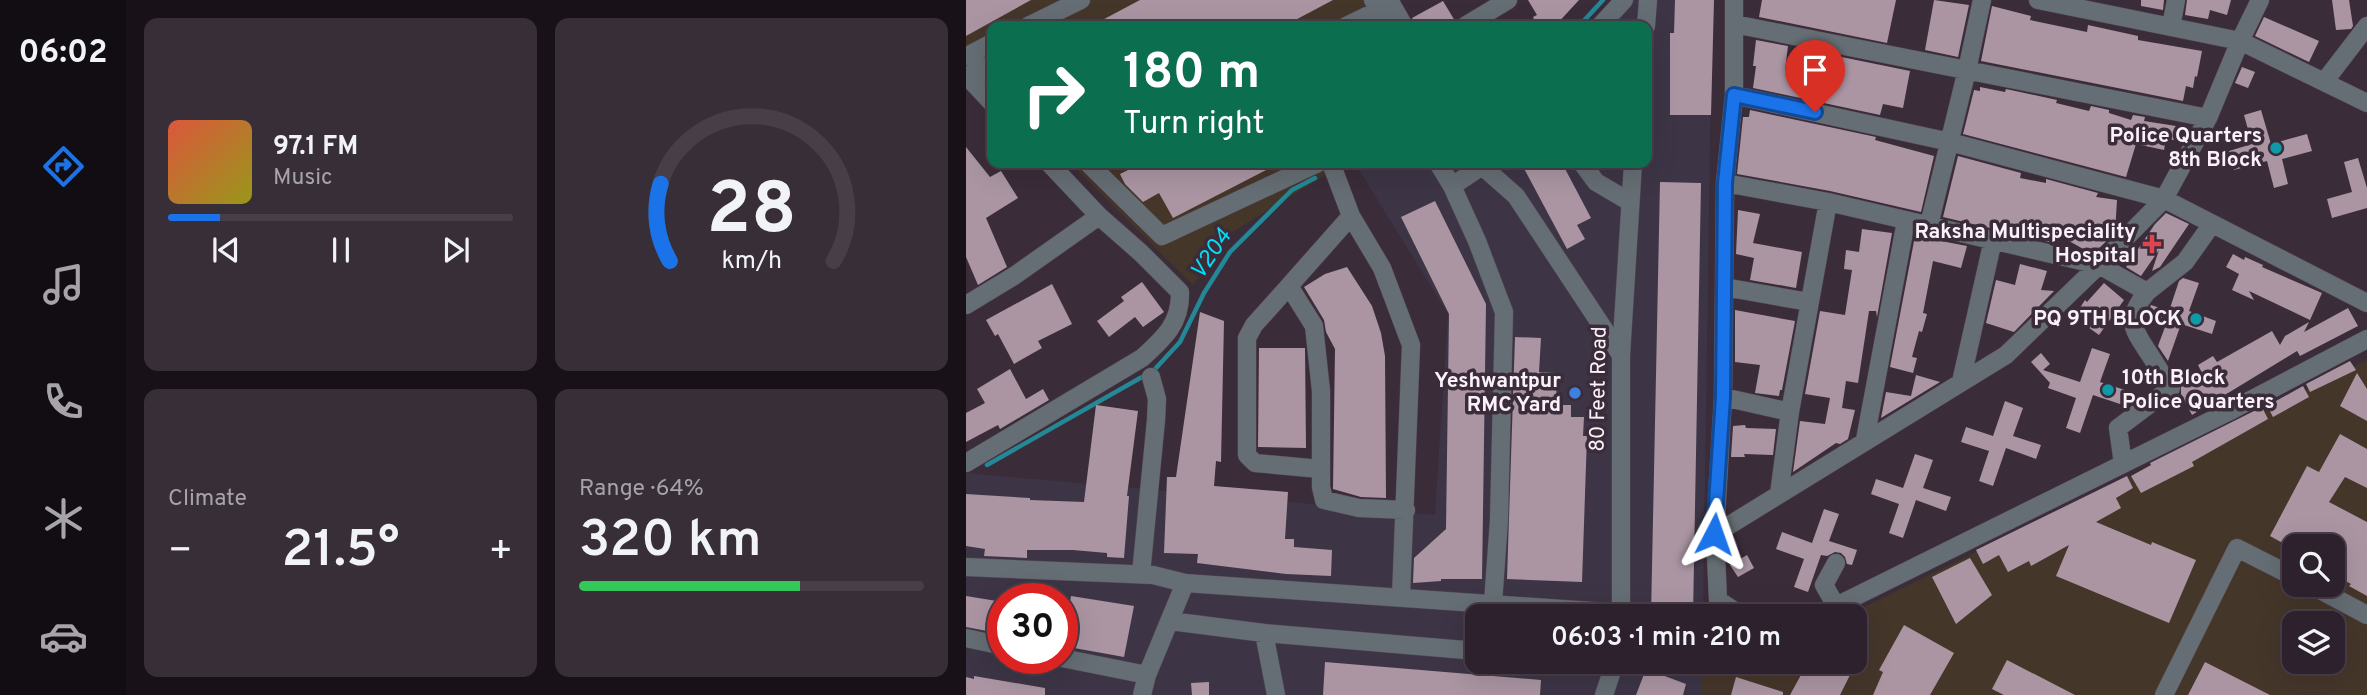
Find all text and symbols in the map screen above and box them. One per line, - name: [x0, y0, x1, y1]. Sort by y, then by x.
- text: 06:02: [18, 34, 108, 74]
- pin: [1785, 40, 1845, 112]
- text: 180 m: [1123, 44, 1260, 106]
- icon: right: [1008, 49, 1099, 140]
- icon: arrive: [1796, 51, 1834, 89]
- text: Turn right: [1123, 105, 1265, 145]
- place label: Police Quarters 8th Block: [2110, 123, 2262, 174]
- text: 97.1 FM: [273, 131, 358, 164]
- marker: Police Quarters 8th Block: [2268, 140, 2284, 156]
- icon: directions: [39, 142, 88, 191]
- text: Music: [273, 164, 333, 193]
- text: 28: [706, 167, 797, 259]
- place label: Raksha Multispeciality Hospital: [1915, 219, 2136, 270]
- water label: V204: [1185, 224, 1240, 286]
- icon: previous: [207, 231, 245, 269]
- icon: pause: [322, 231, 360, 269]
- icon: next: [437, 231, 475, 269]
- marker: Raksha Multispeciality Hospital: [2142, 234, 2162, 254]
- text: km/h: [721, 246, 782, 278]
- icon: music: [39, 260, 88, 309]
- place label: PQ 9TH BLOCK: [2033, 306, 2182, 333]
- marker: PQ 9TH BLOCK: [2188, 311, 2204, 327]
- street label: 80 Feet Road: [1584, 326, 1614, 452]
- place label: 10th Block Police Quarters: [2122, 365, 2274, 416]
- place label: Yeshwantpur RMC Yard: [1434, 368, 1561, 419]
- icon: phone: [39, 377, 88, 426]
- marker: 10th Block Police Quarters: [2100, 382, 2116, 398]
- marker: Yeshwantpur RMC Yard: [1567, 385, 1583, 401]
- text: Range · 64%: [579, 475, 704, 504]
- text: Climate: [168, 485, 247, 514]
- icon: climate: [39, 494, 88, 543]
- position arrow: [1677, 497, 1751, 571]
- text: 320 km: [579, 509, 761, 575]
- text: 21.5°: [282, 519, 399, 585]
- text: −: [168, 528, 193, 577]
- text: +: [488, 528, 513, 577]
- map controls: [2282, 534, 2345, 674]
- button: search: [2282, 534, 2345, 597]
- speed limit sign: 30: [987, 583, 1078, 674]
- button: layers: [2282, 611, 2345, 674]
- icon: car: [39, 612, 88, 661]
- text: 06:03 · 1 min · 210 m: [1551, 622, 1781, 655]

